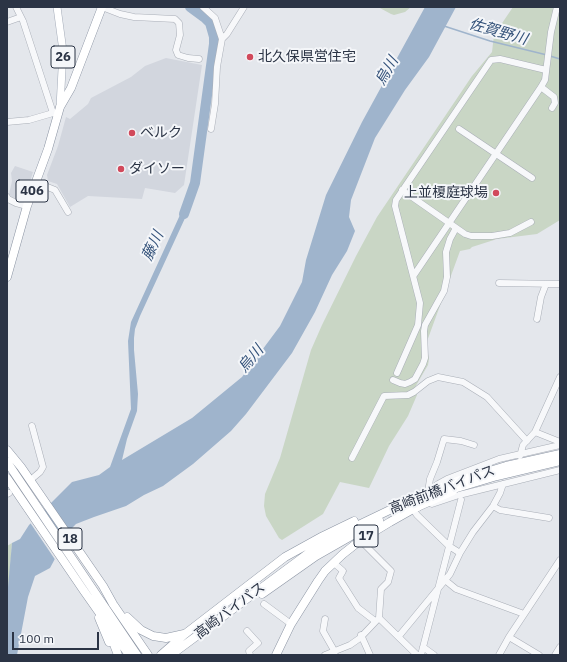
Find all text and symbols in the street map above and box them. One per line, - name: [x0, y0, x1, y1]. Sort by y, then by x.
- water label: 佐賀野川: [467, 15, 529, 49]
- road number: 26: [51, 46, 75, 68]
- place label: 北久保県営住宅: [258, 49, 356, 65]
- marker: 北久保県営住宅: [245, 52, 255, 62]
- water label: 烏川: [372, 54, 402, 88]
- place label: ベルク: [140, 125, 182, 141]
- marker: ベルク: [127, 128, 137, 138]
- place label: ダイソー: [129, 161, 185, 177]
- marker: ダイソー: [116, 164, 126, 174]
- road number: 406: [16, 180, 48, 202]
- place label: 上並榎庭球場: [404, 185, 488, 201]
- marker: 上並榎庭球場: [491, 188, 501, 198]
- water label: 藤川: [139, 229, 167, 263]
- water label: 烏川: [234, 342, 268, 376]
- street label: 高崎前橋バイパス: [387, 462, 497, 518]
- road number: 17: [354, 525, 378, 547]
- road number: 18: [58, 528, 82, 550]
- street label: 高崎バイパス: [191, 579, 269, 643]
- scale bar: [14, 624, 101, 650]
- text: 100 m: [19, 631, 54, 646]

